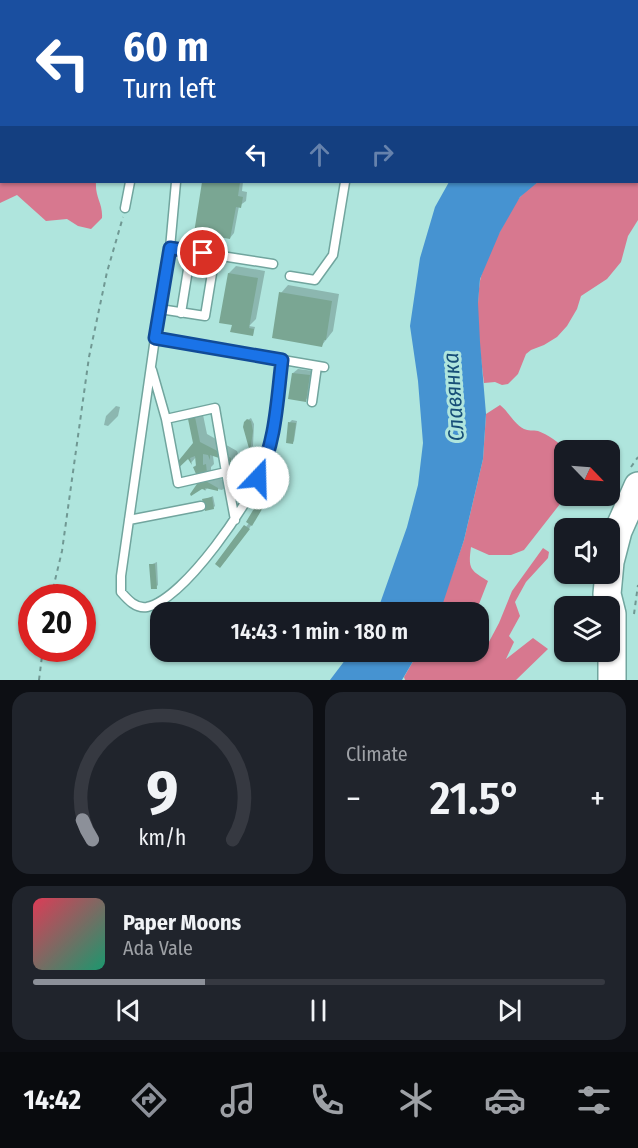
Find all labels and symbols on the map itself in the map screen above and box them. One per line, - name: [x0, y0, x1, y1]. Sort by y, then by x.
- pin: [177, 227, 228, 278]
- water label: Славянка: [437, 352, 470, 442]
- north arrow: [554, 440, 620, 506]
- position arrow: [226, 446, 290, 510]
- speed limit sign: 20: [18, 584, 96, 662]

